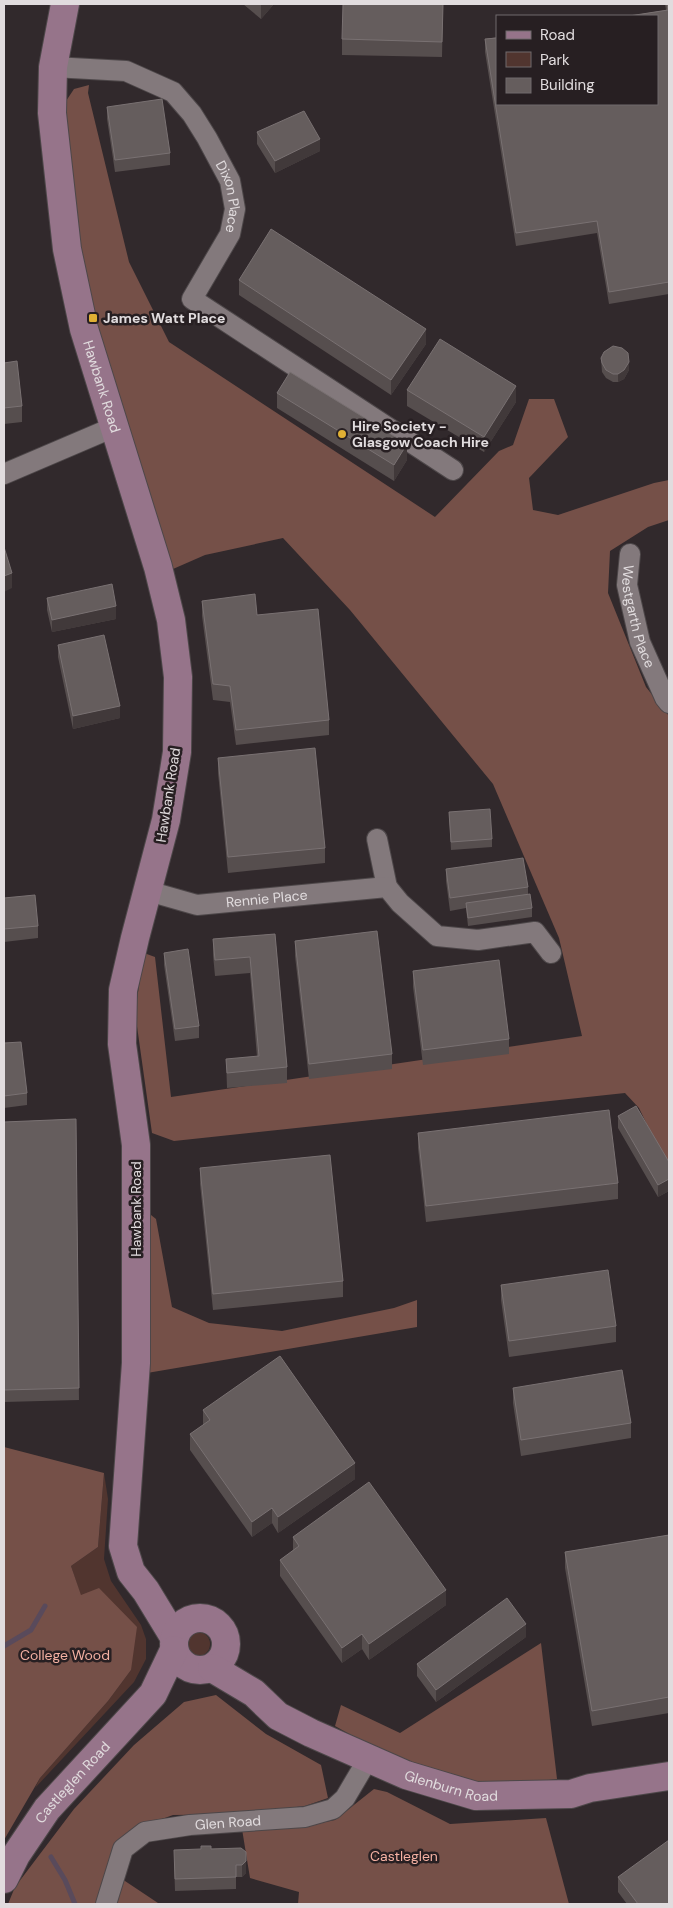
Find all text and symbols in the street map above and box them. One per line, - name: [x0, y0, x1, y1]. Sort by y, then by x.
- legend: [496, 15, 658, 105]
- text: Road: [540, 25, 575, 45]
- text: Park: [540, 50, 570, 70]
- text: Building: [540, 75, 595, 95]
- street label: Dixon Place: [212, 157, 244, 234]
- place label: James Watt Place: [103, 309, 226, 327]
- marker: James Watt Place: [87, 312, 99, 324]
- street label: Hawbank Road: [79, 338, 125, 435]
- place label: Hire Society - Glasgow Coach Hire: [352, 417, 489, 451]
- marker: Hire Society - Glasgow Coach Hire: [336, 428, 348, 440]
- street label: Westgarth Place: [618, 564, 659, 671]
- street label: Hawbank Road: [152, 746, 184, 844]
- street label: Rennie Place: [225, 886, 308, 911]
- street label: Hawbank Road: [127, 1161, 145, 1257]
- park label: College Wood: [20, 1646, 110, 1664]
- street label: Castleglen Road: [31, 1738, 114, 1827]
- street label: Glenburn Road: [402, 1766, 498, 1805]
- street label: Glen Road: [194, 1811, 262, 1834]
- park label: Castleglen: [370, 1847, 438, 1865]

